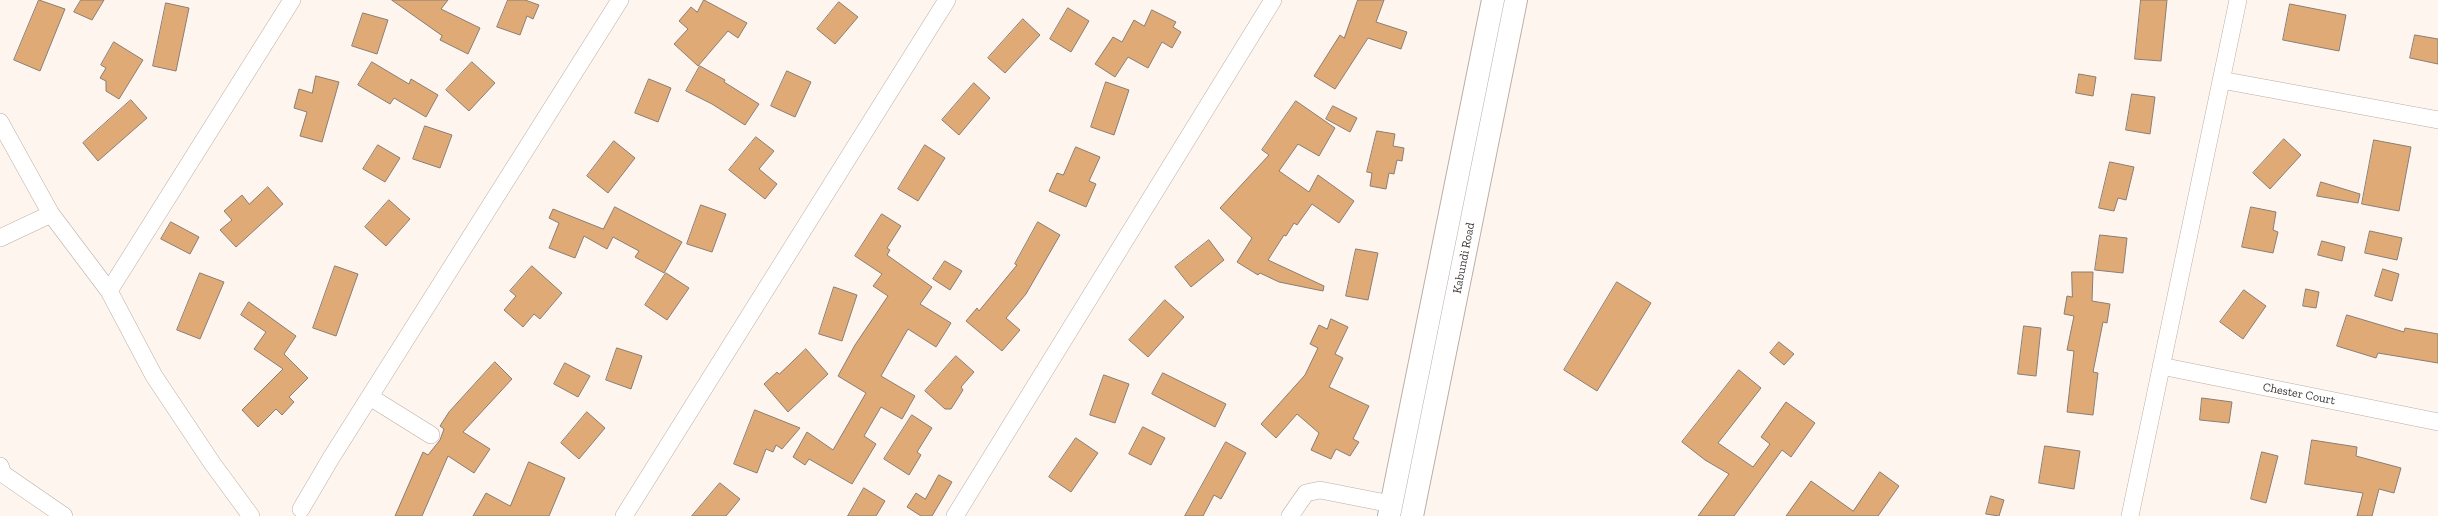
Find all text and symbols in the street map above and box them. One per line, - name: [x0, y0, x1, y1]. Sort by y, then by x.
- street label: Kabundi Road: [1450, 221, 1478, 295]
- street label: Chester Court: [2262, 380, 2336, 408]

